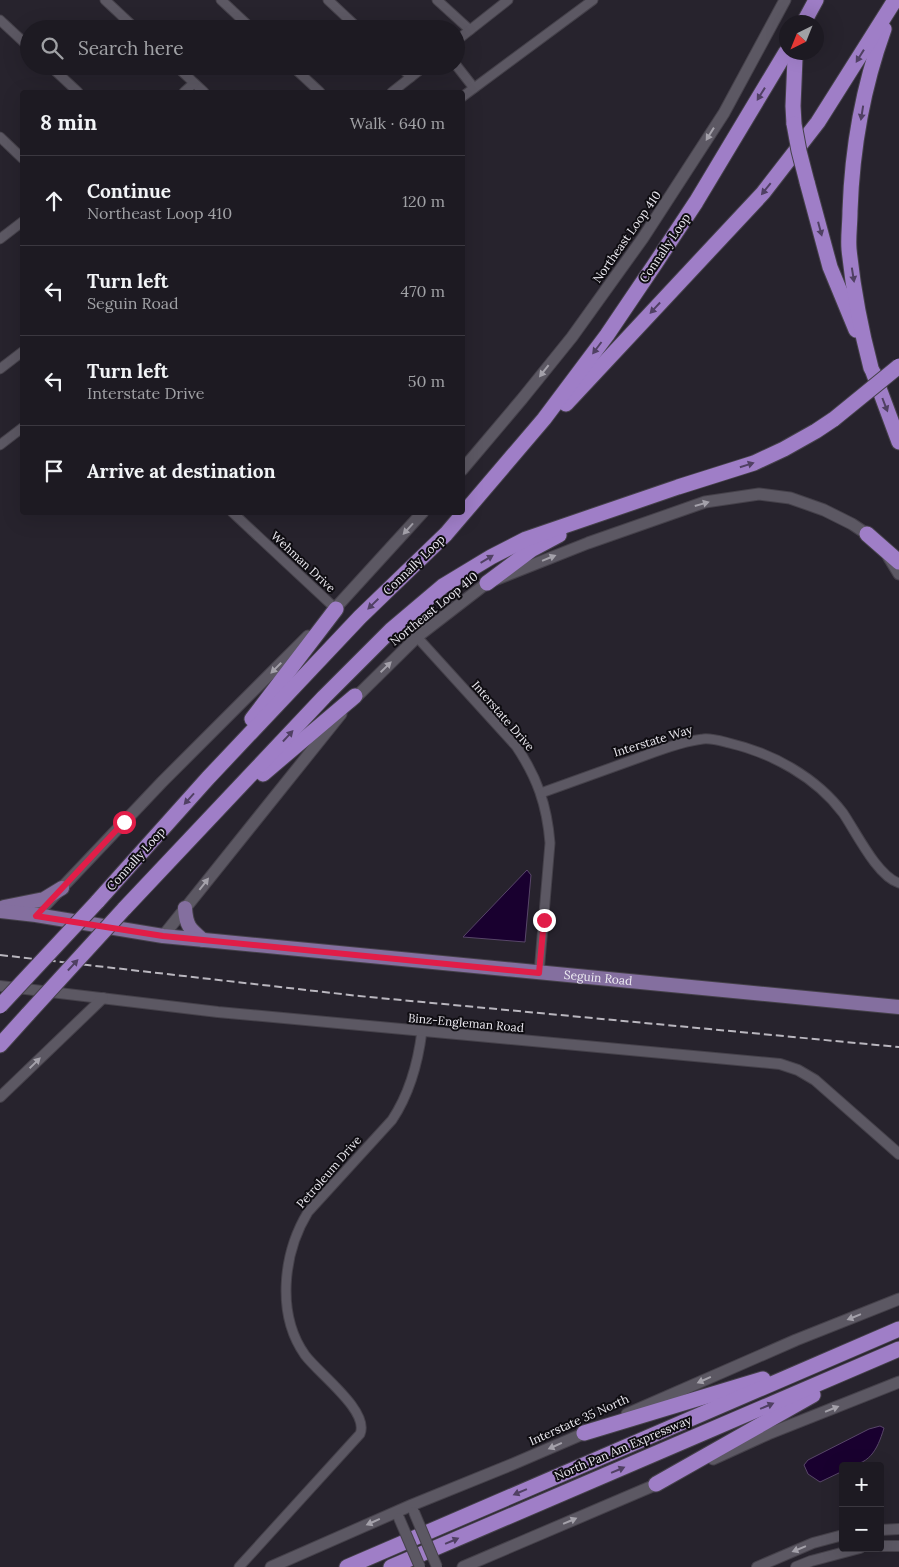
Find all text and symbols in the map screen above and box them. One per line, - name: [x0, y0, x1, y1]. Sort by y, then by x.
- north arrow: [779, 15, 824, 60]
- search box: [20, 20, 465, 75]
- icon: search: [38, 34, 66, 62]
- text: Search here: [78, 36, 184, 60]
- one-way arrow: [855, 50, 864, 63]
- one-way arrow: [756, 87, 766, 101]
- one-way arrow: [857, 106, 865, 122]
- text: 8 min: [40, 109, 97, 136]
- text: Walk · 640 m: [350, 113, 445, 133]
- one-way arrow: [706, 128, 715, 141]
- text: Continue: [87, 179, 171, 203]
- one-way arrow: [761, 182, 772, 195]
- icon: ahead: [40, 187, 68, 215]
- street label: Northeast Loop 410: [589, 188, 664, 286]
- text: 120 m: [402, 191, 445, 211]
- text: Northeast Loop 410: [87, 203, 232, 223]
- street label: Connally Loop: [636, 210, 693, 285]
- one-way arrow: [816, 222, 824, 237]
- one-way arrow: [850, 267, 858, 283]
- text: Turn left: [87, 269, 168, 293]
- icon: left: [40, 277, 68, 305]
- text: 470 m: [401, 281, 445, 301]
- text: Seguin Road: [87, 293, 179, 313]
- one-way arrow: [649, 301, 661, 313]
- one-way arrow: [592, 341, 602, 355]
- text: Turn left: [87, 359, 168, 383]
- one-way arrow: [539, 365, 550, 378]
- icon: left: [40, 367, 68, 395]
- text: 50 m: [408, 371, 445, 391]
- text: Interstate Drive: [87, 383, 204, 403]
- one-way arrow: [881, 398, 889, 413]
- icon: arrive: [40, 457, 68, 485]
- text: Arrive at destination: [87, 459, 276, 483]
- one-way arrow: [740, 461, 755, 469]
- one-way arrow: [695, 499, 710, 507]
- one-way arrow: [403, 522, 414, 535]
- street label: Wehman Drive: [268, 528, 339, 596]
- street label: Connally Loop: [380, 531, 448, 598]
- one-way arrow: [542, 554, 556, 562]
- one-way arrow: [481, 555, 494, 564]
- street label: Northeast Loop 410: [387, 569, 481, 649]
- one-way arrow: [367, 598, 379, 610]
- one-way arrow: [380, 661, 392, 673]
- one-way arrow: [270, 662, 282, 674]
- street label: Interstate Drive: [469, 678, 538, 754]
- street label: Interstate Way: [611, 721, 695, 760]
- one-way arrow: [282, 730, 294, 742]
- one-way arrow: [184, 792, 195, 805]
- route start: [113, 811, 136, 834]
- street label: Connally Loop: [103, 824, 168, 894]
- one-way arrow: [199, 878, 210, 891]
- route end: [533, 909, 556, 932]
- one-way arrow: [67, 960, 79, 972]
- street label: Seguin Road: [563, 967, 633, 988]
- street label: Binz-Engleman Road: [407, 1010, 525, 1035]
- one-way arrow: [29, 1057, 41, 1069]
- street label: Petroleum Drive: [293, 1132, 365, 1211]
- one-way arrow: [846, 1313, 861, 1321]
- one-way arrow: [697, 1377, 711, 1385]
- street label: Interstate 35 North: [527, 1391, 631, 1448]
- one-way arrow: [760, 1402, 774, 1410]
- one-way arrow: [825, 1404, 839, 1412]
- street label: North Pan Am Expressway: [552, 1412, 694, 1483]
- one-way arrow: [548, 1442, 562, 1450]
- map controls: [839, 1462, 884, 1552]
- button: +: [839, 1462, 884, 1507]
- one-way arrow: [611, 1466, 625, 1474]
- one-way arrow: [513, 1489, 527, 1497]
- button: −: [839, 1507, 884, 1552]
- one-way arrow: [563, 1517, 577, 1525]
- one-way arrow: [366, 1519, 380, 1527]
- one-way arrow: [445, 1537, 459, 1545]
- one-way arrow: [791, 1545, 806, 1553]

